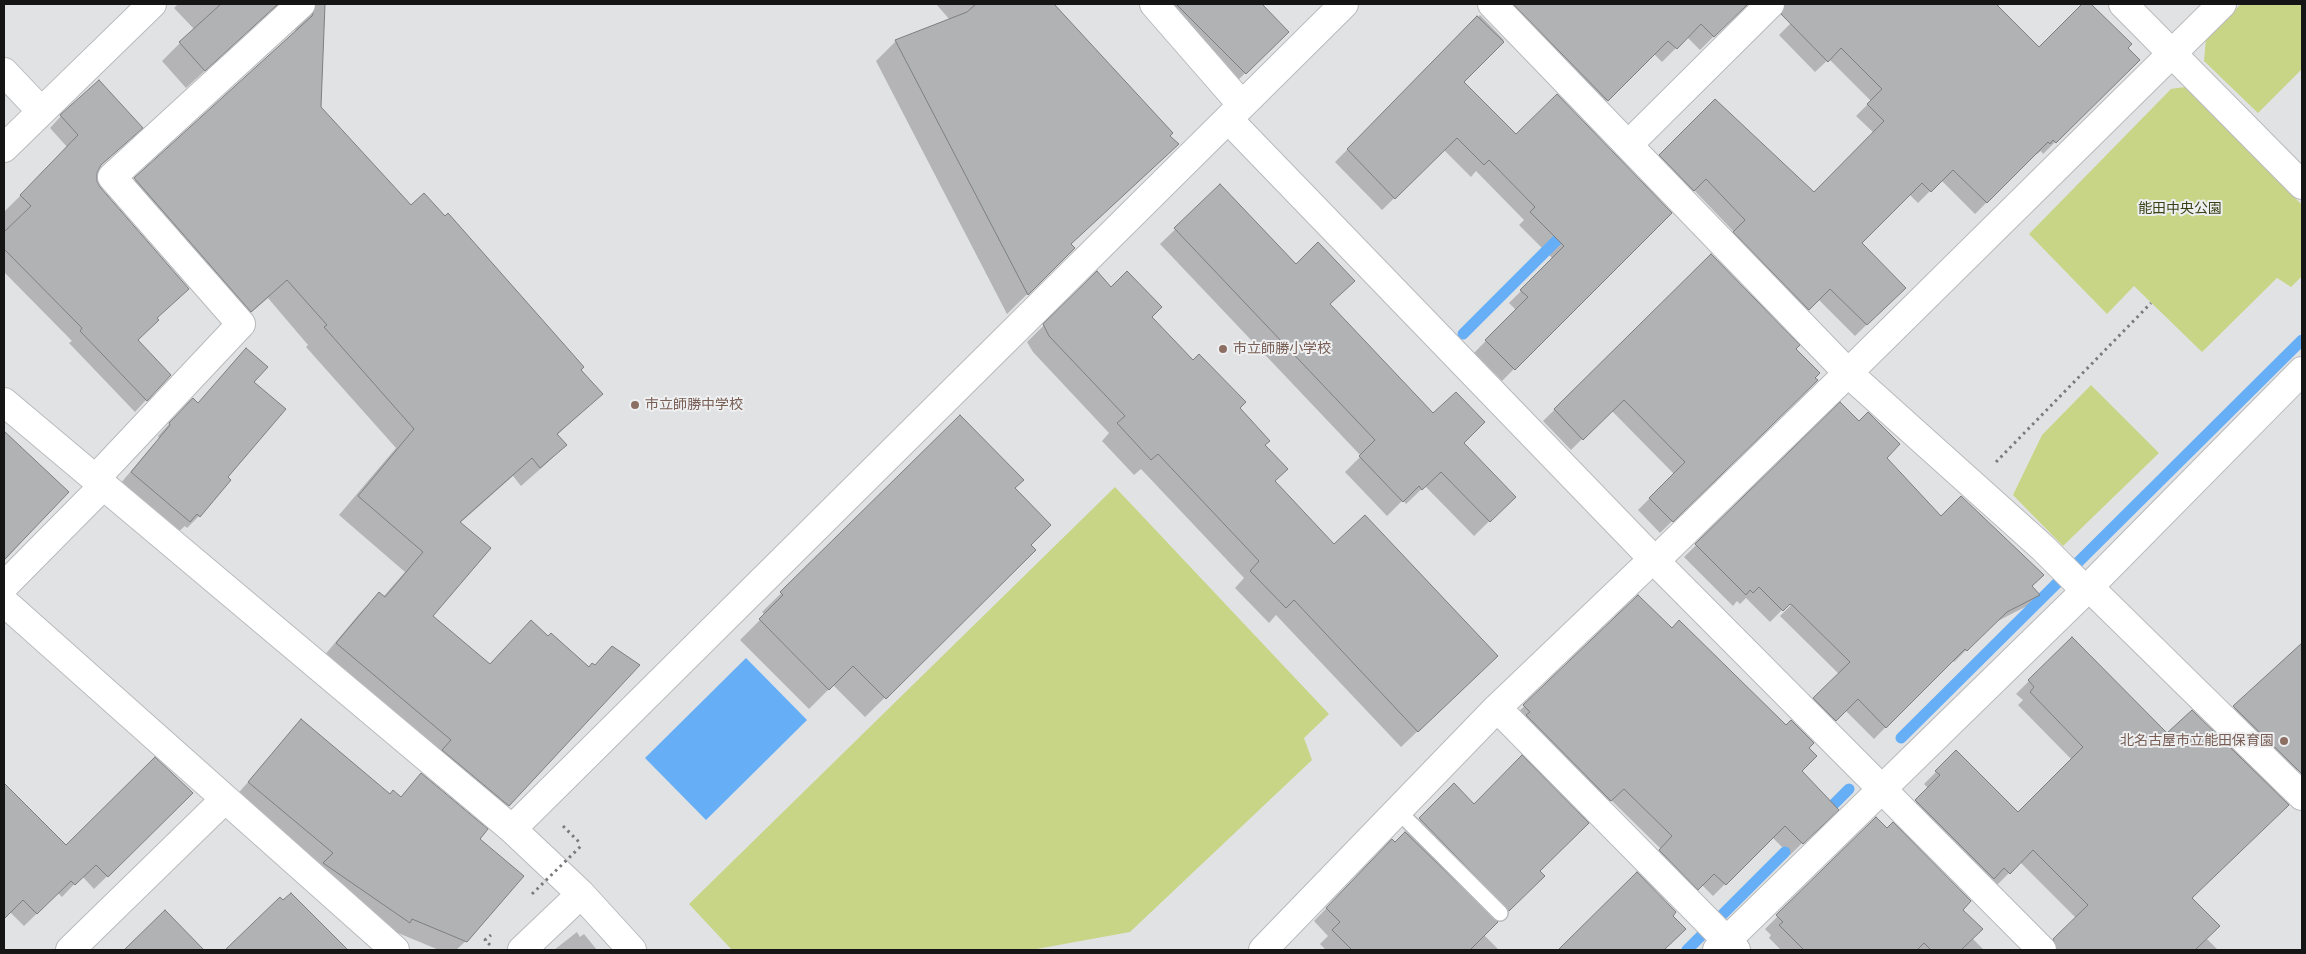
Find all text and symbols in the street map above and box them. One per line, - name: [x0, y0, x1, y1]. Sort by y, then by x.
- park label: 能田中央公園: [2138, 201, 2222, 217]
- place label: 市立師勝小学校: [1233, 341, 1331, 357]
- marker: 市立師勝小学校: [1217, 343, 1229, 355]
- place label: 市立師勝中学校: [645, 397, 743, 413]
- marker: 市立師勝中学校: [629, 399, 641, 411]
- place label: 北名古屋市立能田保育園: [2120, 733, 2274, 749]
- marker: 北名古屋市立能田保育園: [2278, 735, 2290, 747]

